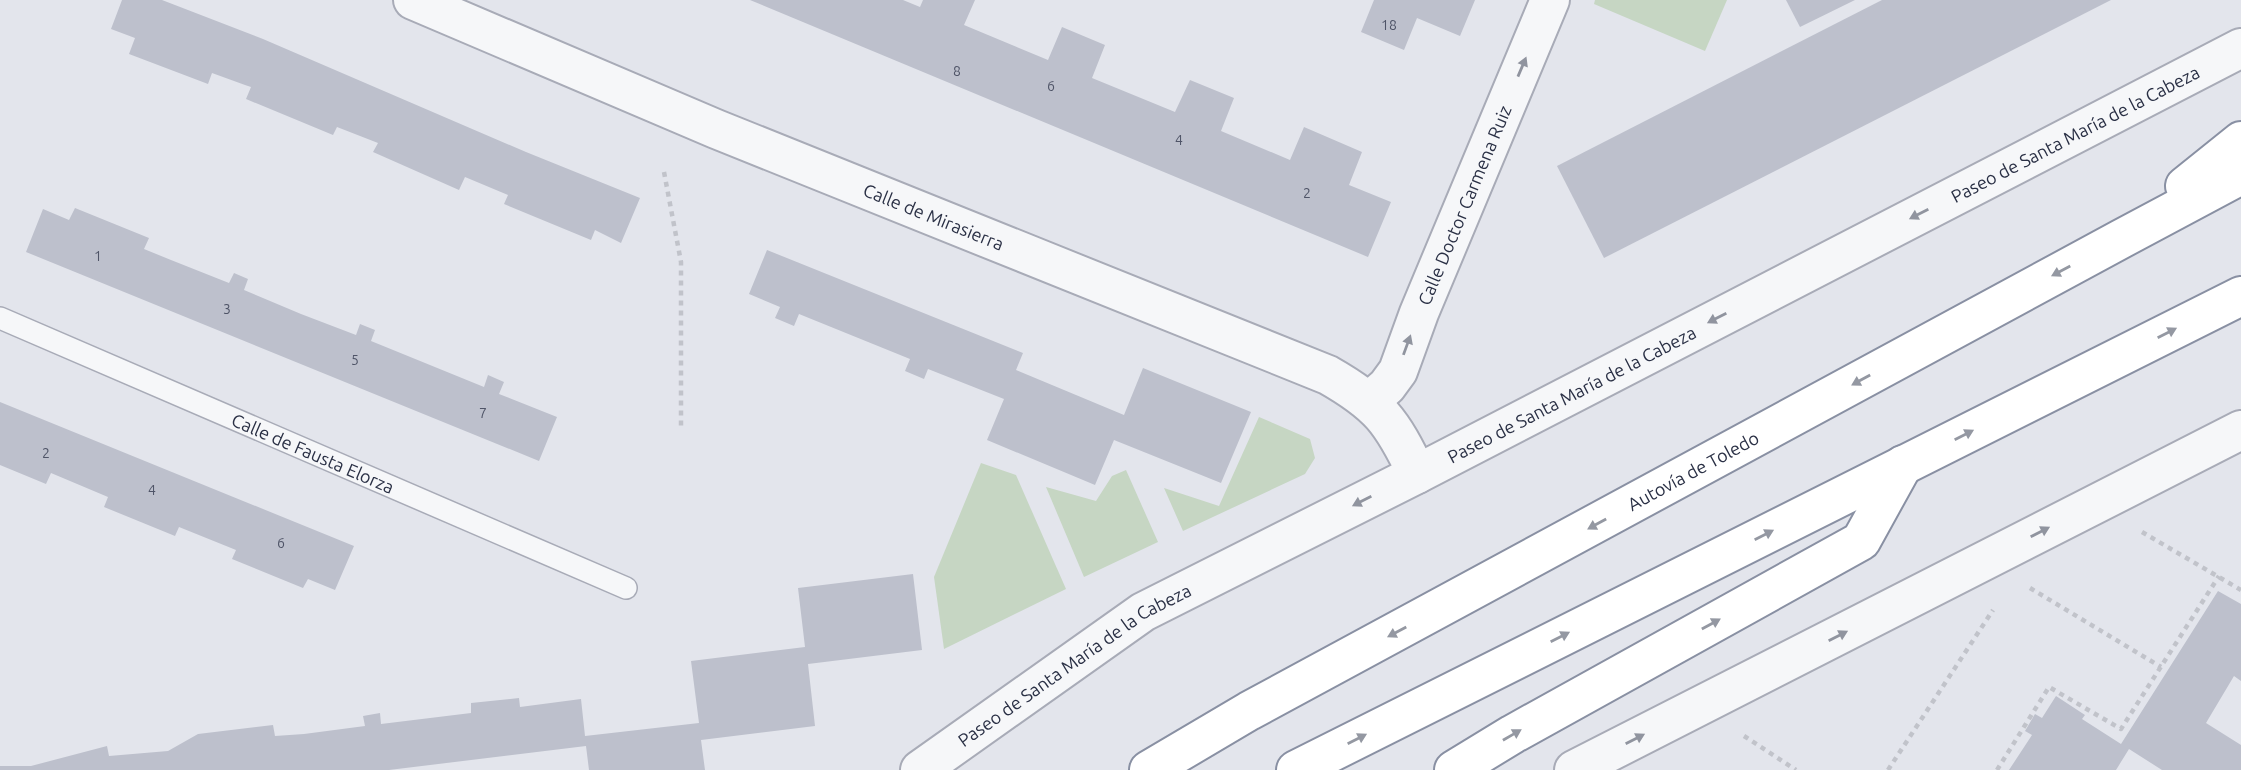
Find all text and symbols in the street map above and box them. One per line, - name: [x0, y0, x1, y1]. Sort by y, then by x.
- house number: 18: [1381, 17, 1397, 33]
- one-way arrow: [1516, 56, 1527, 77]
- street label: Paseo de Santa María de la Cabeza: [1948, 61, 2203, 206]
- house number: 8: [953, 63, 961, 79]
- house number: 6: [1047, 78, 1055, 94]
- street label: Calle Doctor Carmena Ruiz: [1414, 102, 1515, 308]
- house number: 4: [1175, 132, 1183, 148]
- street label: Calle de Mirasierra: [861, 179, 1007, 254]
- house number: 2: [1303, 185, 1311, 201]
- one-way arrow: [1909, 208, 1929, 220]
- house number: 1: [94, 248, 102, 264]
- one-way arrow: [2051, 265, 2070, 277]
- house number: 3: [223, 301, 231, 317]
- one-way arrow: [1707, 313, 1727, 324]
- street label: Paseo de Santa María de la Cabeza: [1444, 322, 1699, 467]
- one-way arrow: [2157, 327, 2177, 338]
- one-way arrow: [1402, 335, 1413, 356]
- house number: 5: [351, 352, 359, 368]
- one-way arrow: [1851, 374, 1871, 386]
- house number: 7: [479, 405, 487, 421]
- street label: Calle de Fausta Elorza: [229, 409, 397, 497]
- street label: Autovía de Toledo: [1624, 427, 1762, 514]
- one-way arrow: [1954, 429, 1974, 440]
- house number: 2: [42, 445, 50, 461]
- house number: 4: [148, 482, 156, 498]
- one-way arrow: [1352, 495, 1372, 506]
- one-way arrow: [1587, 518, 1606, 530]
- one-way arrow: [2030, 527, 2050, 538]
- one-way arrow: [1754, 530, 1774, 541]
- house number: 6: [277, 535, 285, 551]
- street label: Paseo de Santa María de la Cabeza: [954, 580, 1194, 750]
- one-way arrow: [1702, 618, 1721, 630]
- one-way arrow: [1387, 626, 1406, 638]
- one-way arrow: [1828, 630, 1848, 642]
- one-way arrow: [1550, 632, 1570, 643]
- one-way arrow: [1503, 728, 1522, 741]
- one-way arrow: [1625, 733, 1645, 744]
- one-way arrow: [1347, 734, 1367, 745]

